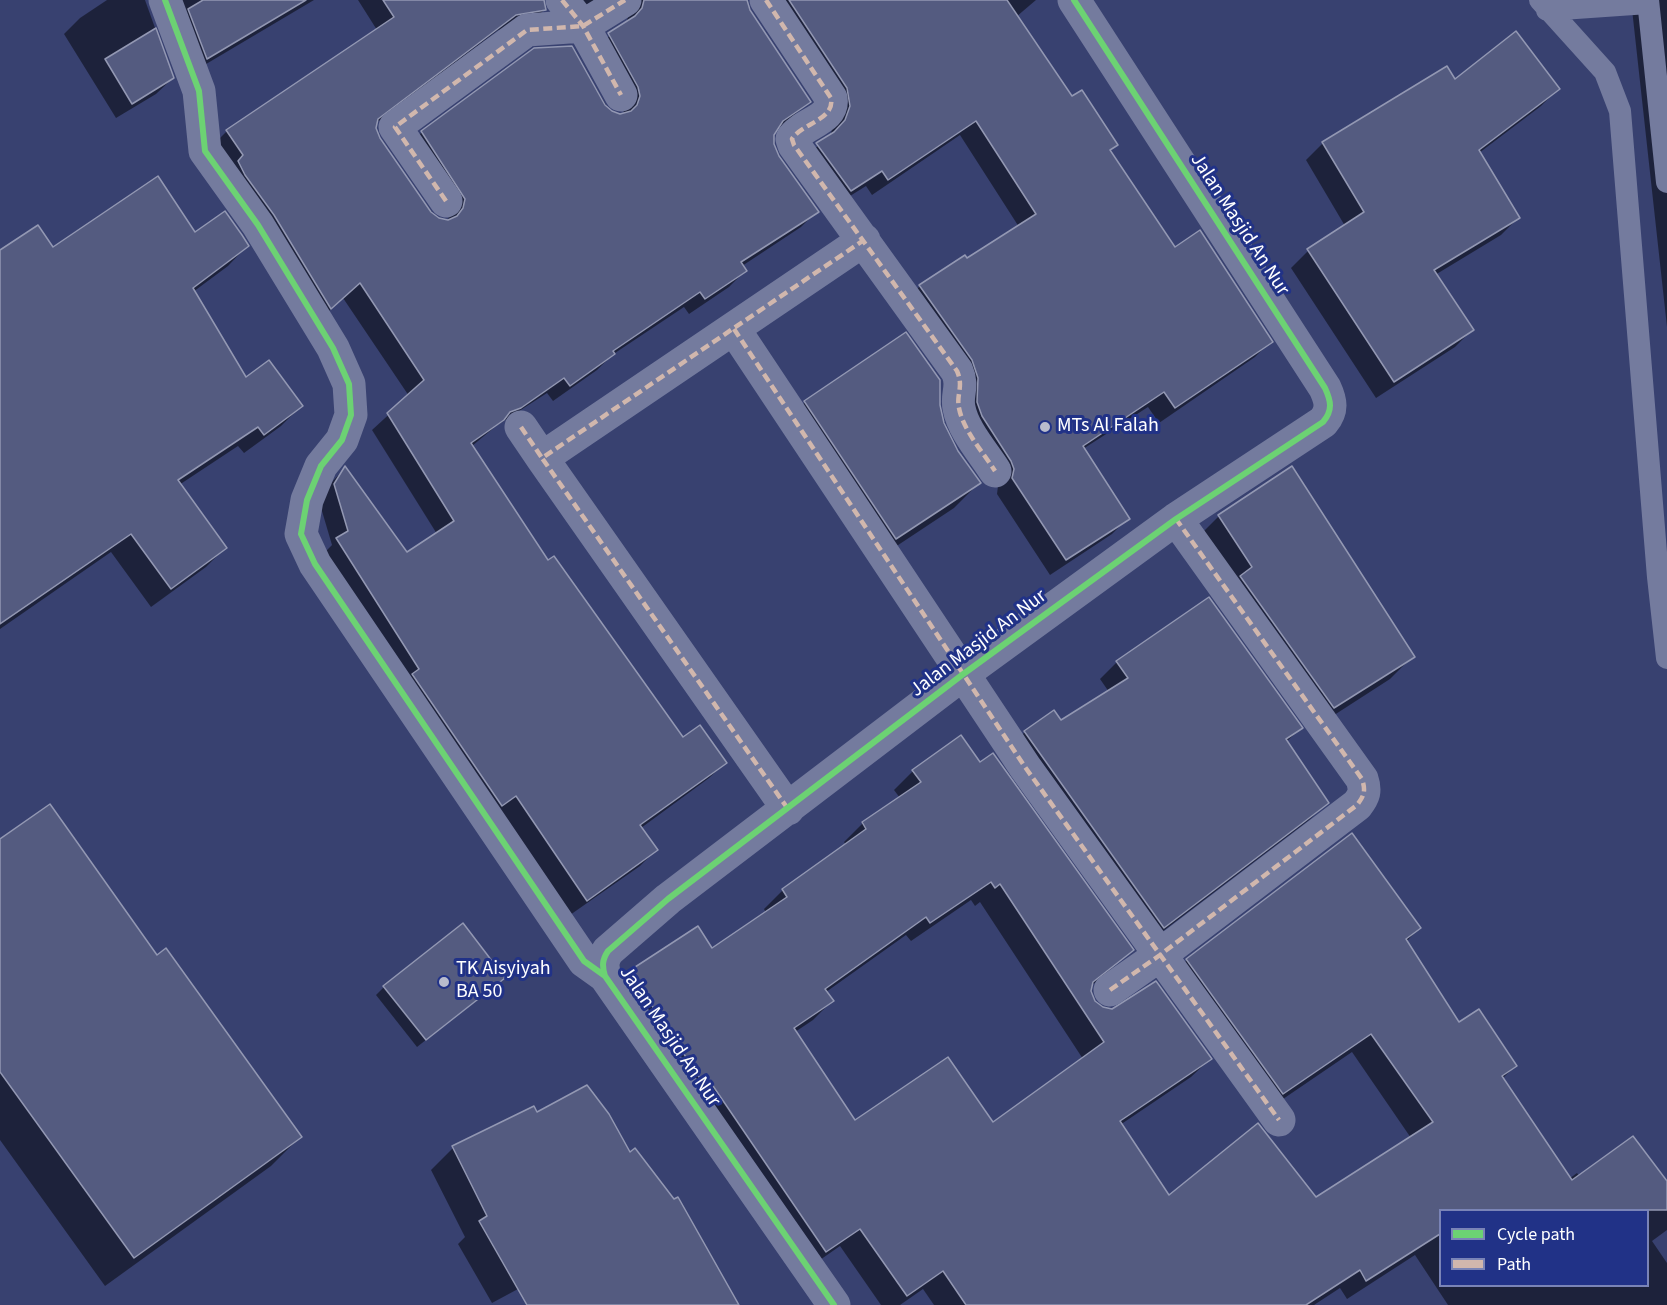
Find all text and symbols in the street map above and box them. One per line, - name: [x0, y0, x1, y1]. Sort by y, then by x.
- street label: Jalan Masjid An Nur: [1184, 150, 1294, 300]
- place label: MTs Al Falah: [1057, 415, 1159, 439]
- marker: MTs Al Falah: [1038, 420, 1052, 434]
- street label: Jalan Masjid An Nur: [906, 585, 1052, 703]
- place label: TK Aisyiyah BA 50: [456, 958, 551, 1005]
- street label: Jalan Masjid An Nur: [613, 962, 725, 1112]
- marker: TK Aisyiyah BA 50: [437, 975, 451, 989]
- legend: [1439, 1209, 1649, 1287]
- text: Cycle path: [1497, 1222, 1575, 1247]
- text: Path: [1497, 1252, 1531, 1277]

